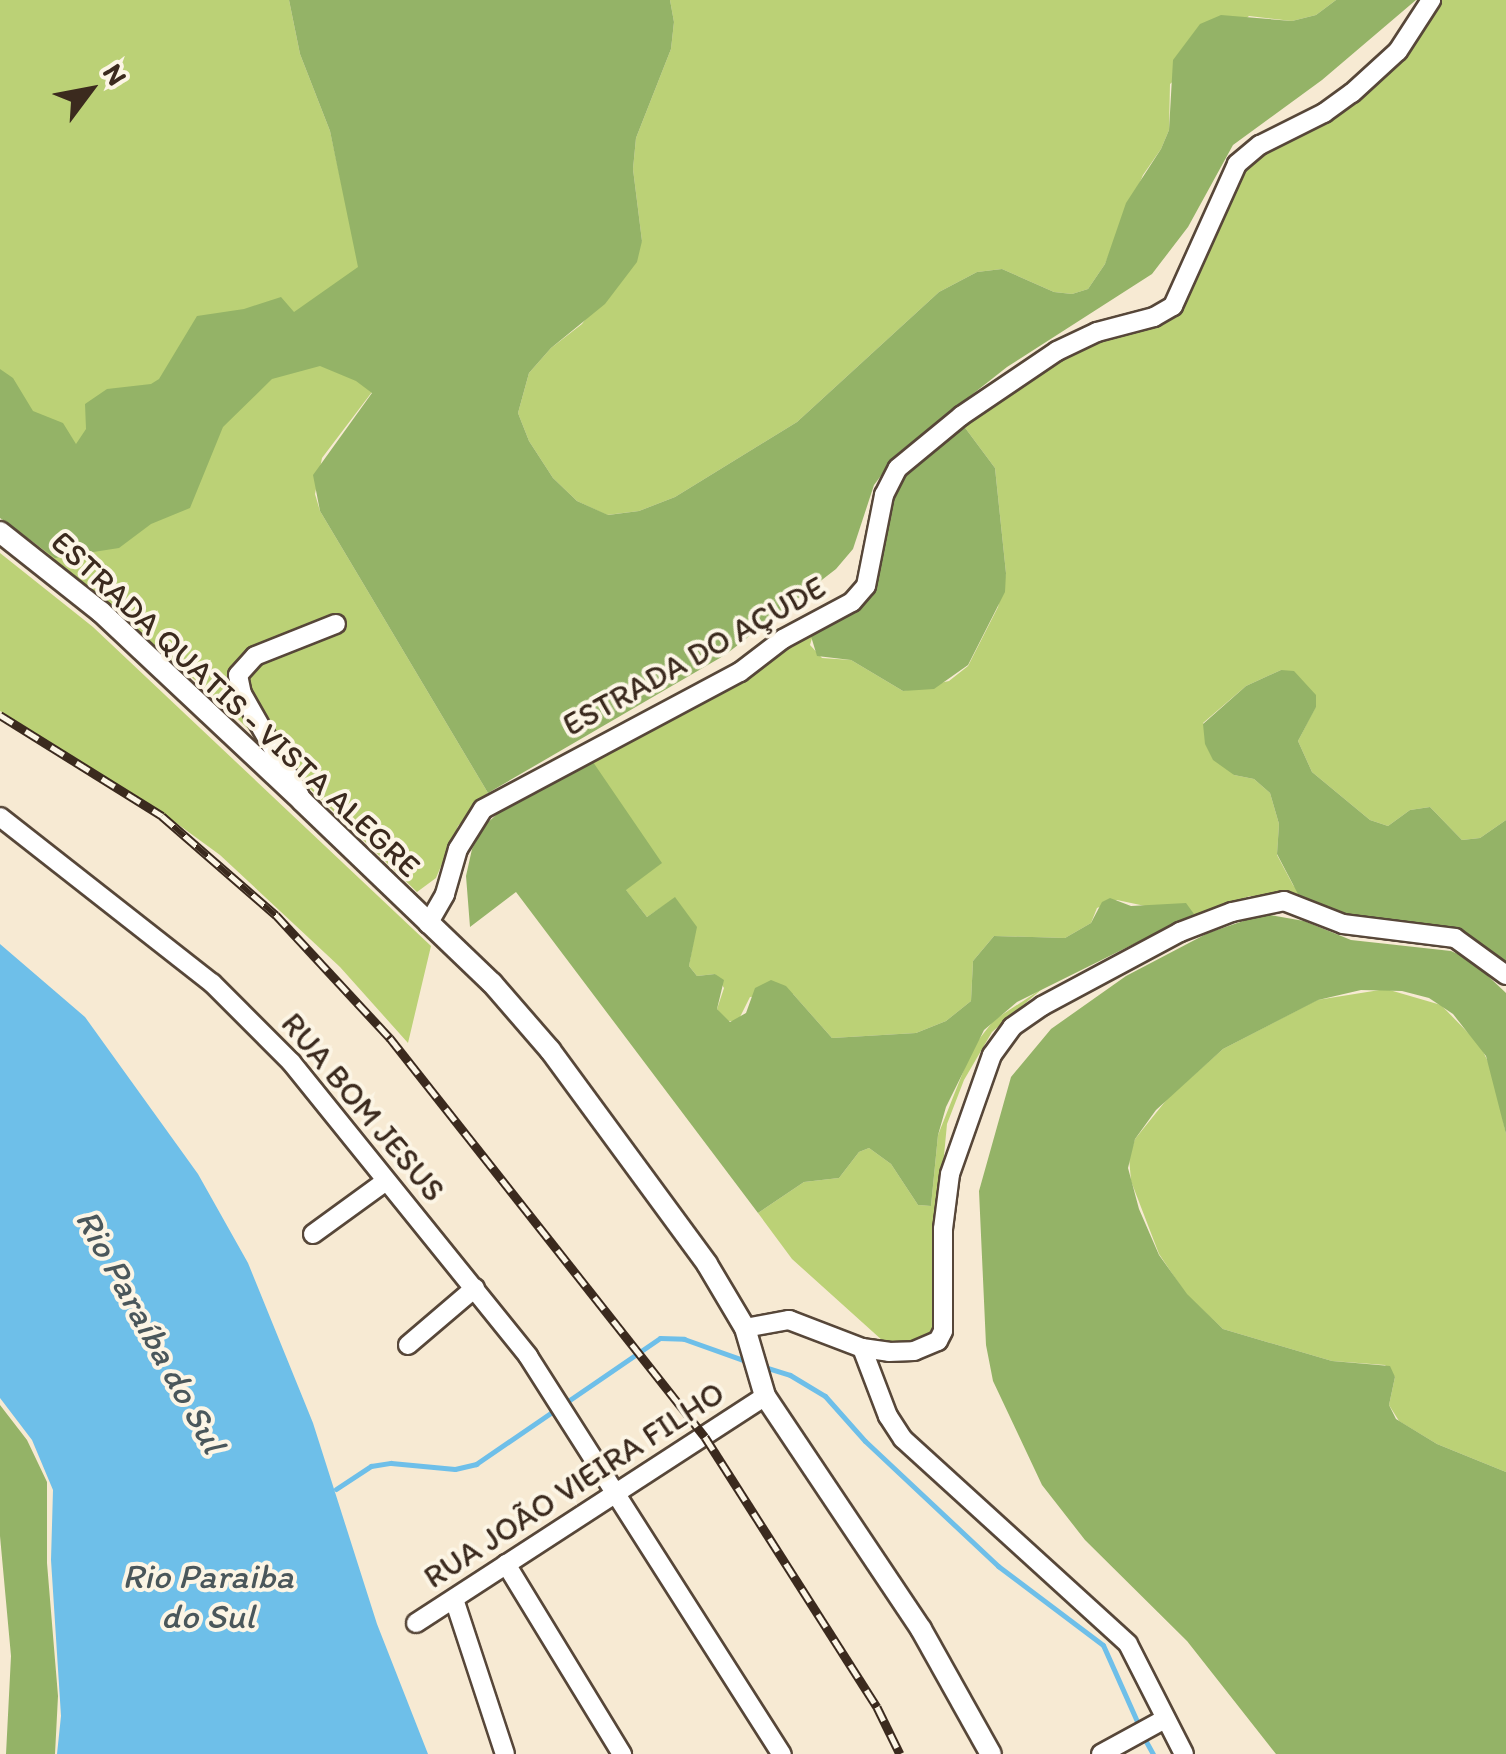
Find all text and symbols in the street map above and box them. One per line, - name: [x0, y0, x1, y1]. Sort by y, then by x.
- north arrow: [40, 40, 140, 140]
- text: N: [96, 57, 135, 91]
- street label: ESTRADA QUATIS - VISTA ALEGRE: [43, 522, 429, 886]
- street label: ESTRADA DO AÇUDE: [556, 568, 832, 744]
- street label: RUA BOM JESUS: [273, 1004, 453, 1210]
- water label: Rio Paraíba do Sul: [67, 1202, 235, 1460]
- street label: RUA JOÃO VIEIRA FILHO: [414, 1372, 734, 1598]
- water label: Rio Paraiba do Sul: [123, 1555, 293, 1637]

